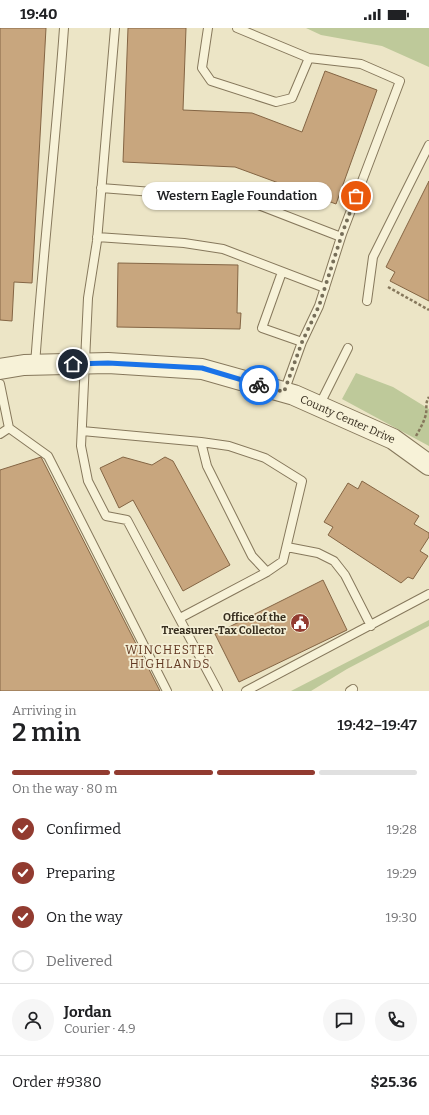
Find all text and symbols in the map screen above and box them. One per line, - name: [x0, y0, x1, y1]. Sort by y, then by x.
- text: 19:40: [20, 5, 58, 23]
- pin: [339, 179, 373, 213]
- callout: Western Eagle Foundation: [142, 182, 332, 210]
- icon: bag: [345, 185, 367, 207]
- text: Western Eagle Foundation: [157, 188, 317, 203]
- pin: [56, 347, 90, 381]
- icon: home: [62, 353, 84, 375]
- courier: [239, 365, 279, 405]
- icon: bike: [248, 374, 270, 396]
- street label: County Center Drive: [298, 392, 397, 446]
- place label: Office of the Treasurer-Tax Collector: [162, 611, 287, 637]
- public building icon: Office of the Treasurer-Tax Collector: [289, 612, 311, 634]
- district label: WINCHESTER HIGHLANDS: [125, 643, 215, 671]
- text: Arriving in: [12, 703, 77, 718]
- text: 19:42–19:47: [337, 716, 417, 734]
- text: 2 min: [12, 717, 81, 748]
- text: On the way · 80 m: [12, 781, 118, 796]
- icon: check: [12, 818, 34, 840]
- text: Confirmed: [46, 820, 121, 838]
- text: 19:28: [386, 822, 417, 837]
- icon: check: [12, 862, 34, 884]
- text: Preparing: [46, 864, 115, 882]
- text: 19:29: [387, 866, 417, 881]
- icon: check: [12, 906, 34, 928]
- text: On the way: [46, 908, 123, 926]
- text: 19:30: [386, 910, 417, 925]
- text: Delivered: [46, 952, 113, 970]
- button: person: [12, 999, 54, 1041]
- button: chat: [323, 999, 365, 1041]
- button: phone: [375, 999, 417, 1041]
- text: Jordan: [64, 1003, 111, 1021]
- text: Courier · 4.9: [64, 1021, 136, 1036]
- text: Order #9380: [12, 1073, 102, 1091]
- text: $25.36: [370, 1073, 417, 1091]

